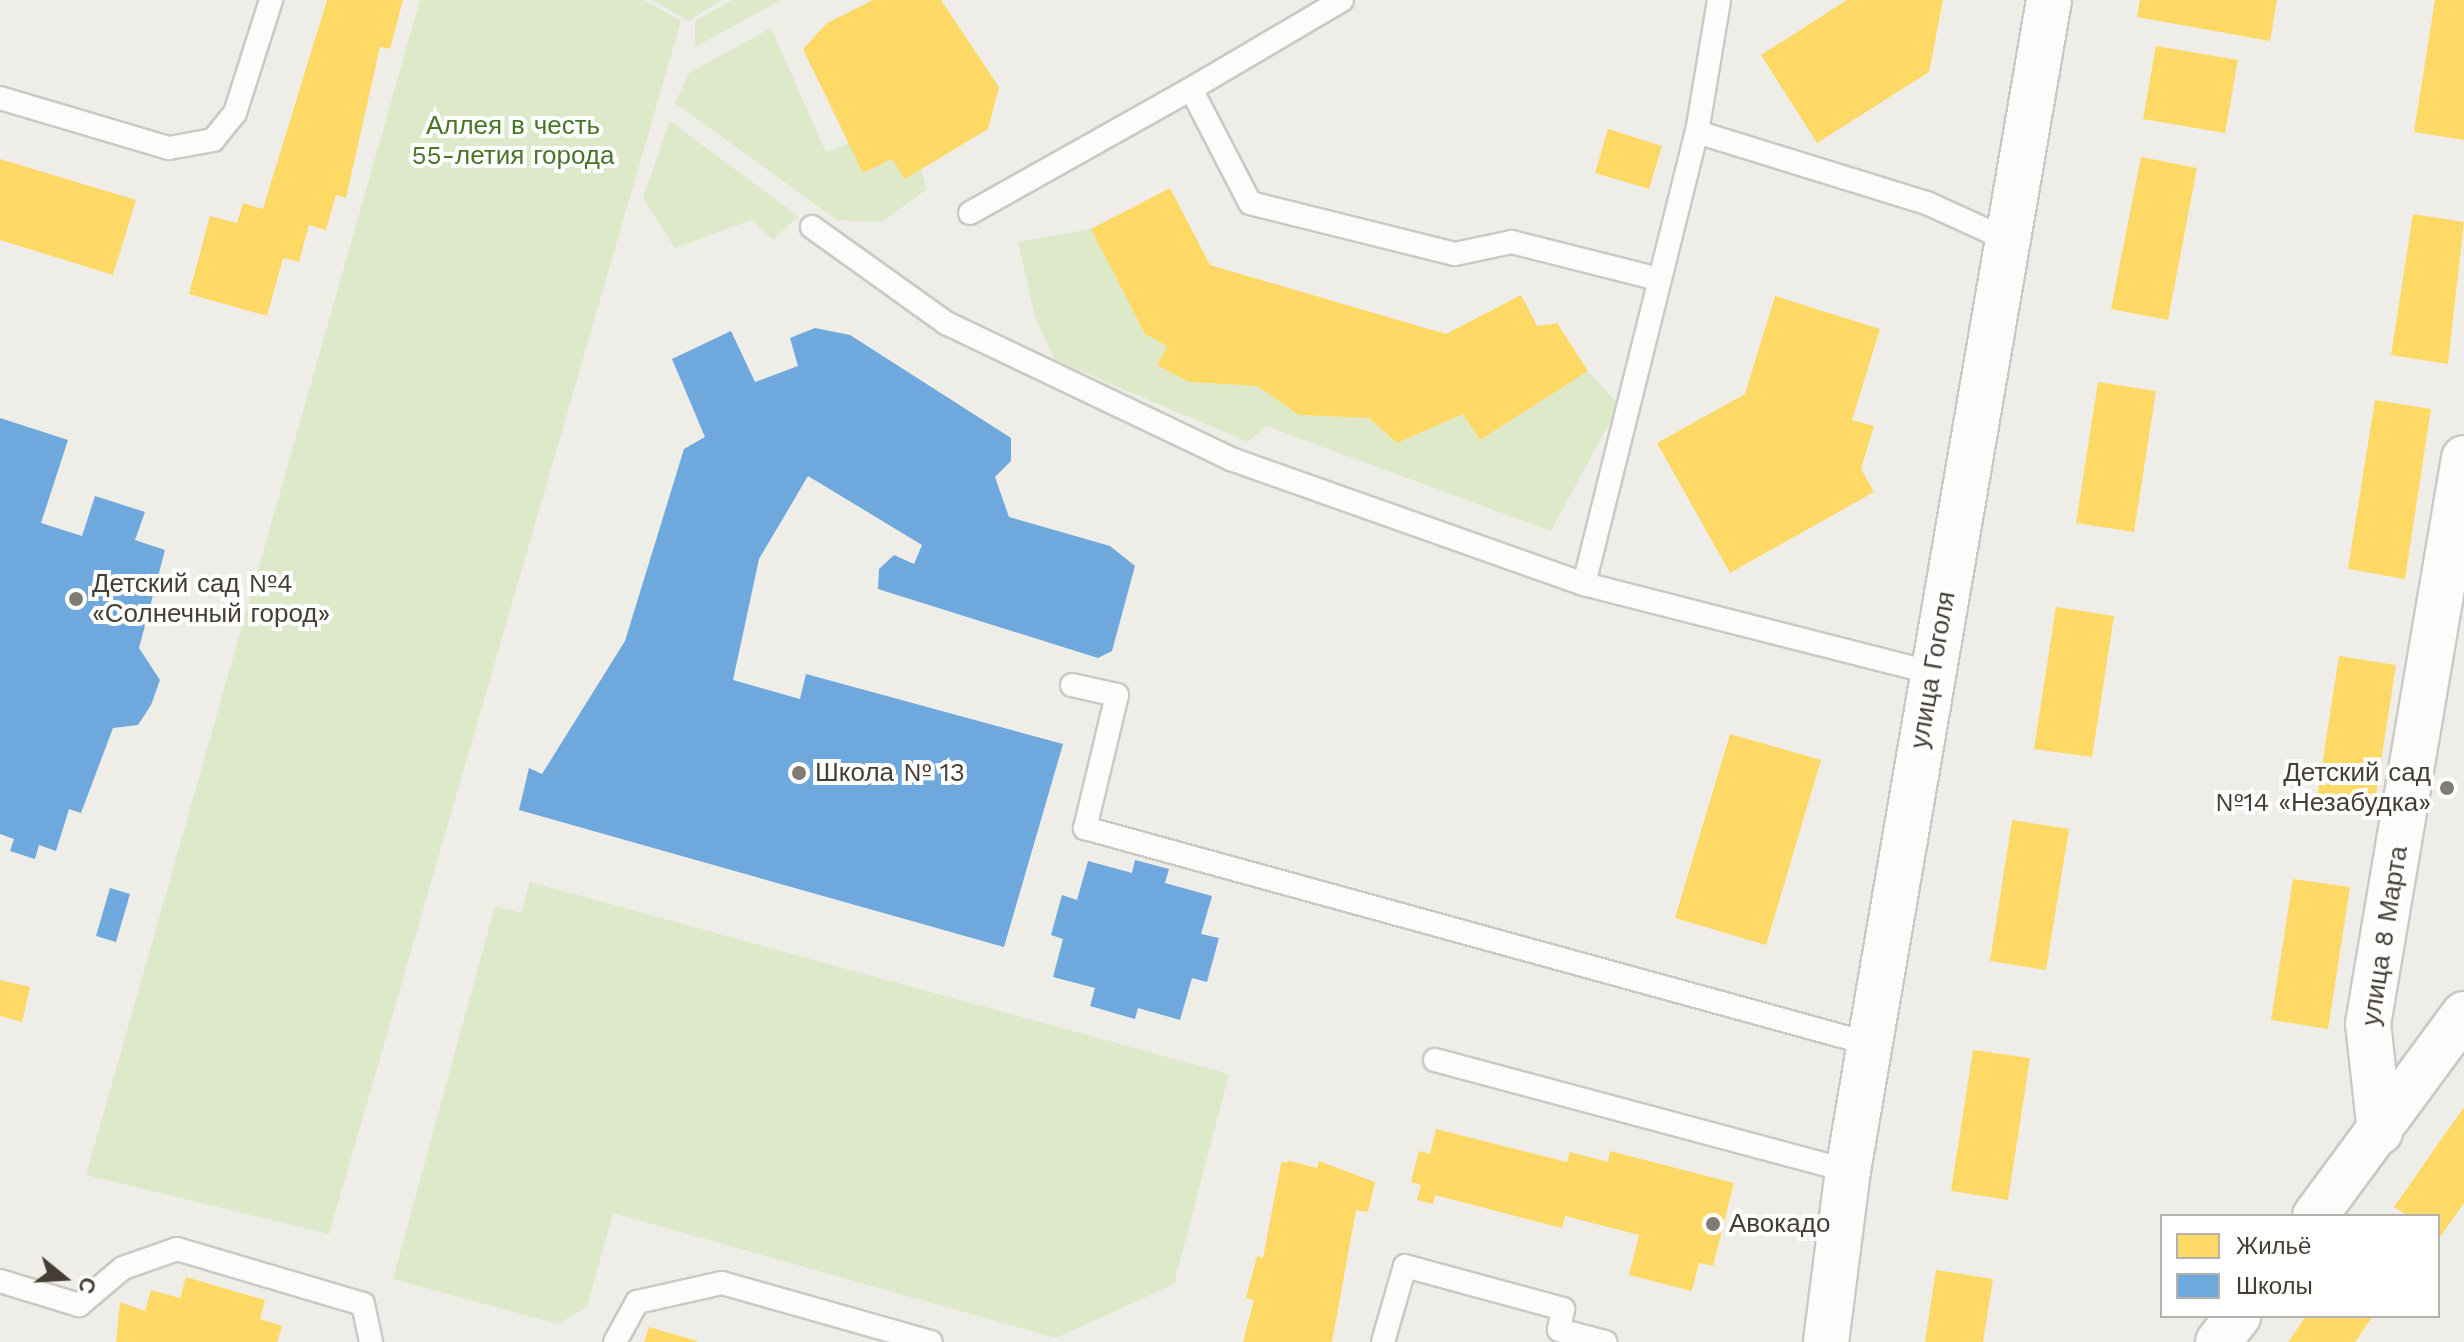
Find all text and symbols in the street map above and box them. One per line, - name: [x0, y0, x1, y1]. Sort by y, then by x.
- park label: Аллея в честь 55-летия города: [411, 110, 615, 172]
- place label: Детский сад №4 «Солнечный город»: [92, 568, 330, 630]
- street label: улица Гоголя: [1904, 589, 1962, 751]
- marker: Детский сад №4 «Солнечный город»: [67, 590, 85, 608]
- place label: Школа № 13: [815, 757, 965, 789]
- place label: Детский сад №14 «Незабудка»: [2215, 757, 2431, 818]
- marker: Школа № 13: [790, 764, 808, 782]
- marker: Детский сад №14 «Незабудка»: [2438, 779, 2456, 797]
- street label: улица 8 Марта: [2355, 844, 2415, 1028]
- place label: Авокадо: [1729, 1208, 1830, 1240]
- legend: [2160, 1214, 2440, 1318]
- marker: Авокадо: [1704, 1215, 1722, 1233]
- text: Жильё: [2236, 1232, 2311, 1260]
- north arrow: [24, 1238, 104, 1318]
- text: Школы: [2236, 1272, 2313, 1300]
- text: С: [73, 1274, 102, 1297]

